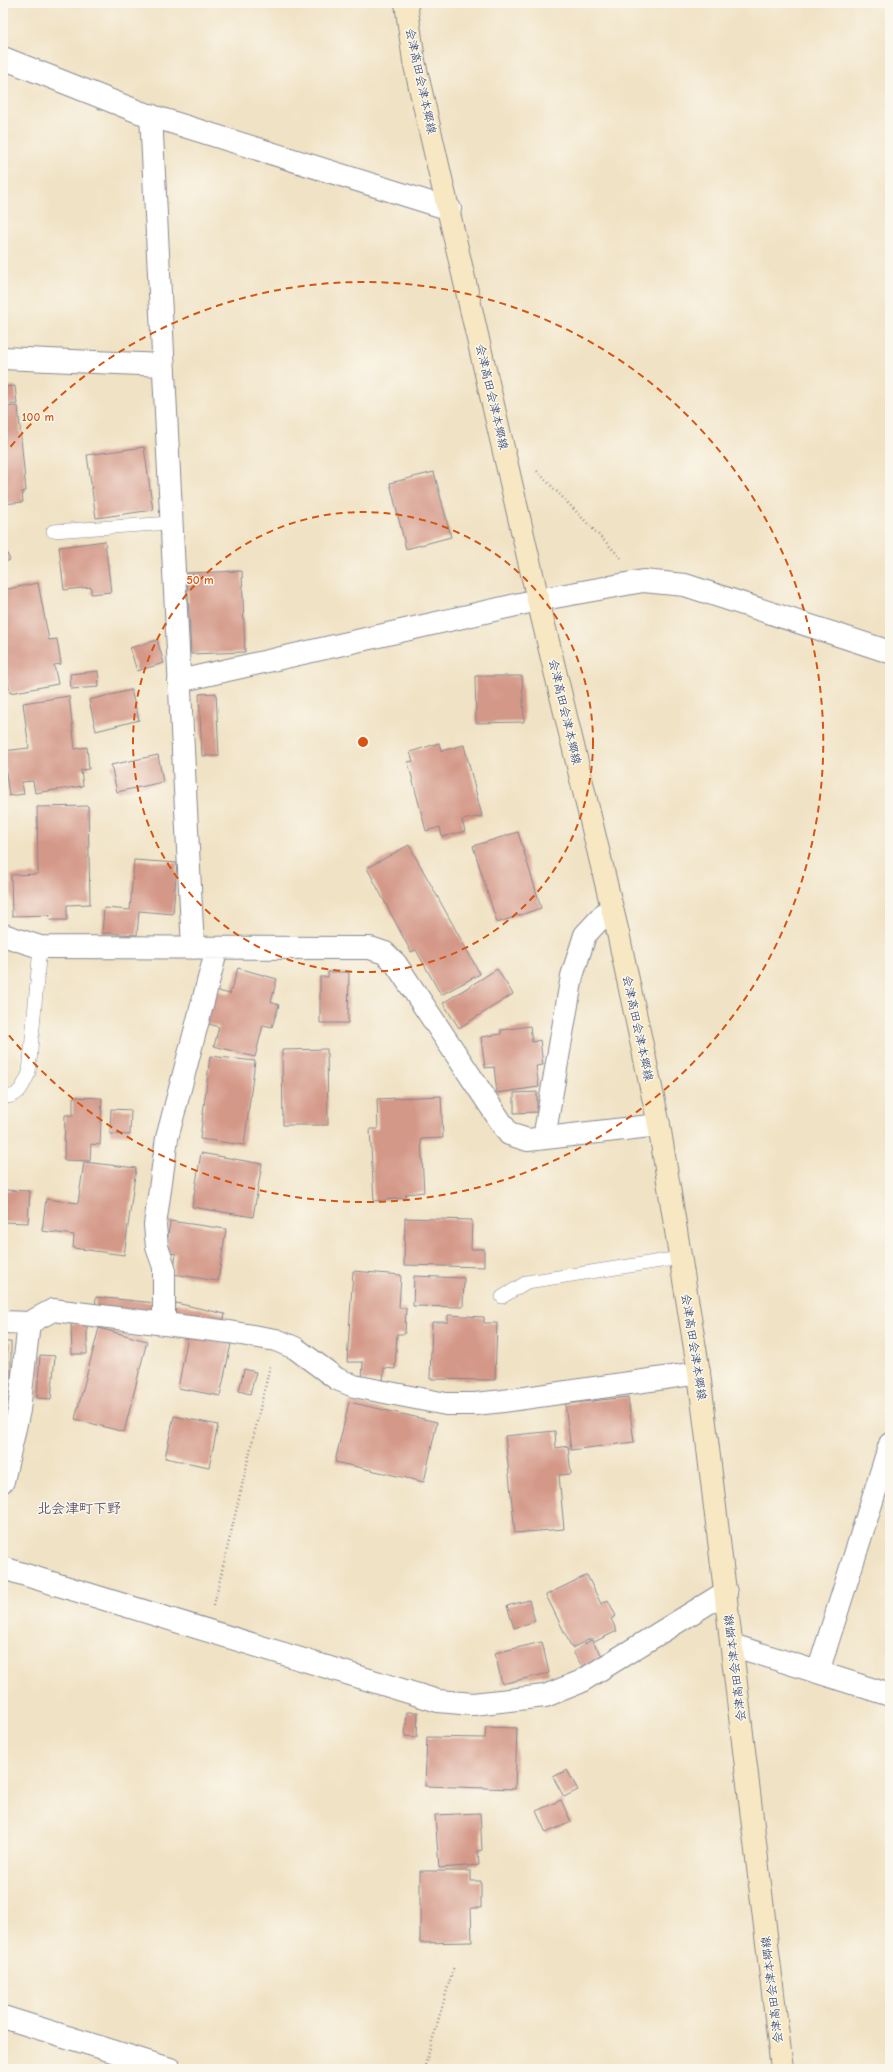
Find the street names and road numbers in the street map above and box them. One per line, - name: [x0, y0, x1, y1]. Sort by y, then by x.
- street label: 会津高田会津本郷線: [403, 27, 439, 135]
- street label: 会津高田会津本郷線: [473, 343, 511, 451]
- street label: 会津高田会津本郷線: [546, 658, 584, 766]
- street label: 会津高田会津本郷線: [620, 974, 656, 1082]
- street label: 会津高田会津本郷線: [679, 1293, 709, 1401]
- street label: 会津高田会津本郷線: [721, 1614, 749, 1722]
- street label: 会津高田会津本郷線: [758, 1936, 786, 2044]

